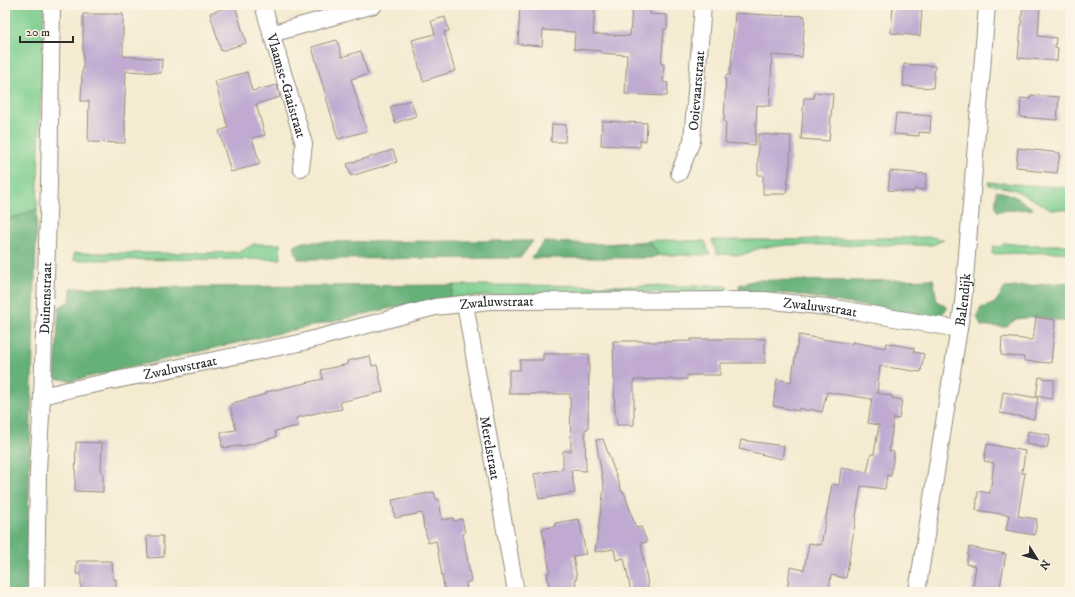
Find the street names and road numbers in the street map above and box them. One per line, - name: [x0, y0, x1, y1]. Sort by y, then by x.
- street label: Vlaamse-Gaaistraat: [262, 31, 310, 141]
- street label: Ooievaarstraat: [685, 50, 709, 131]
- street label: Duinenstraat: [36, 261, 56, 334]
- street label: Balendijk: [951, 273, 975, 327]
- street label: Zwaluwstraat: [459, 293, 534, 314]
- street label: Zwaluwstraat: [782, 294, 859, 322]
- street label: Zwaluwstraat: [142, 352, 219, 384]
- street label: Merelstraat: [475, 415, 504, 482]

